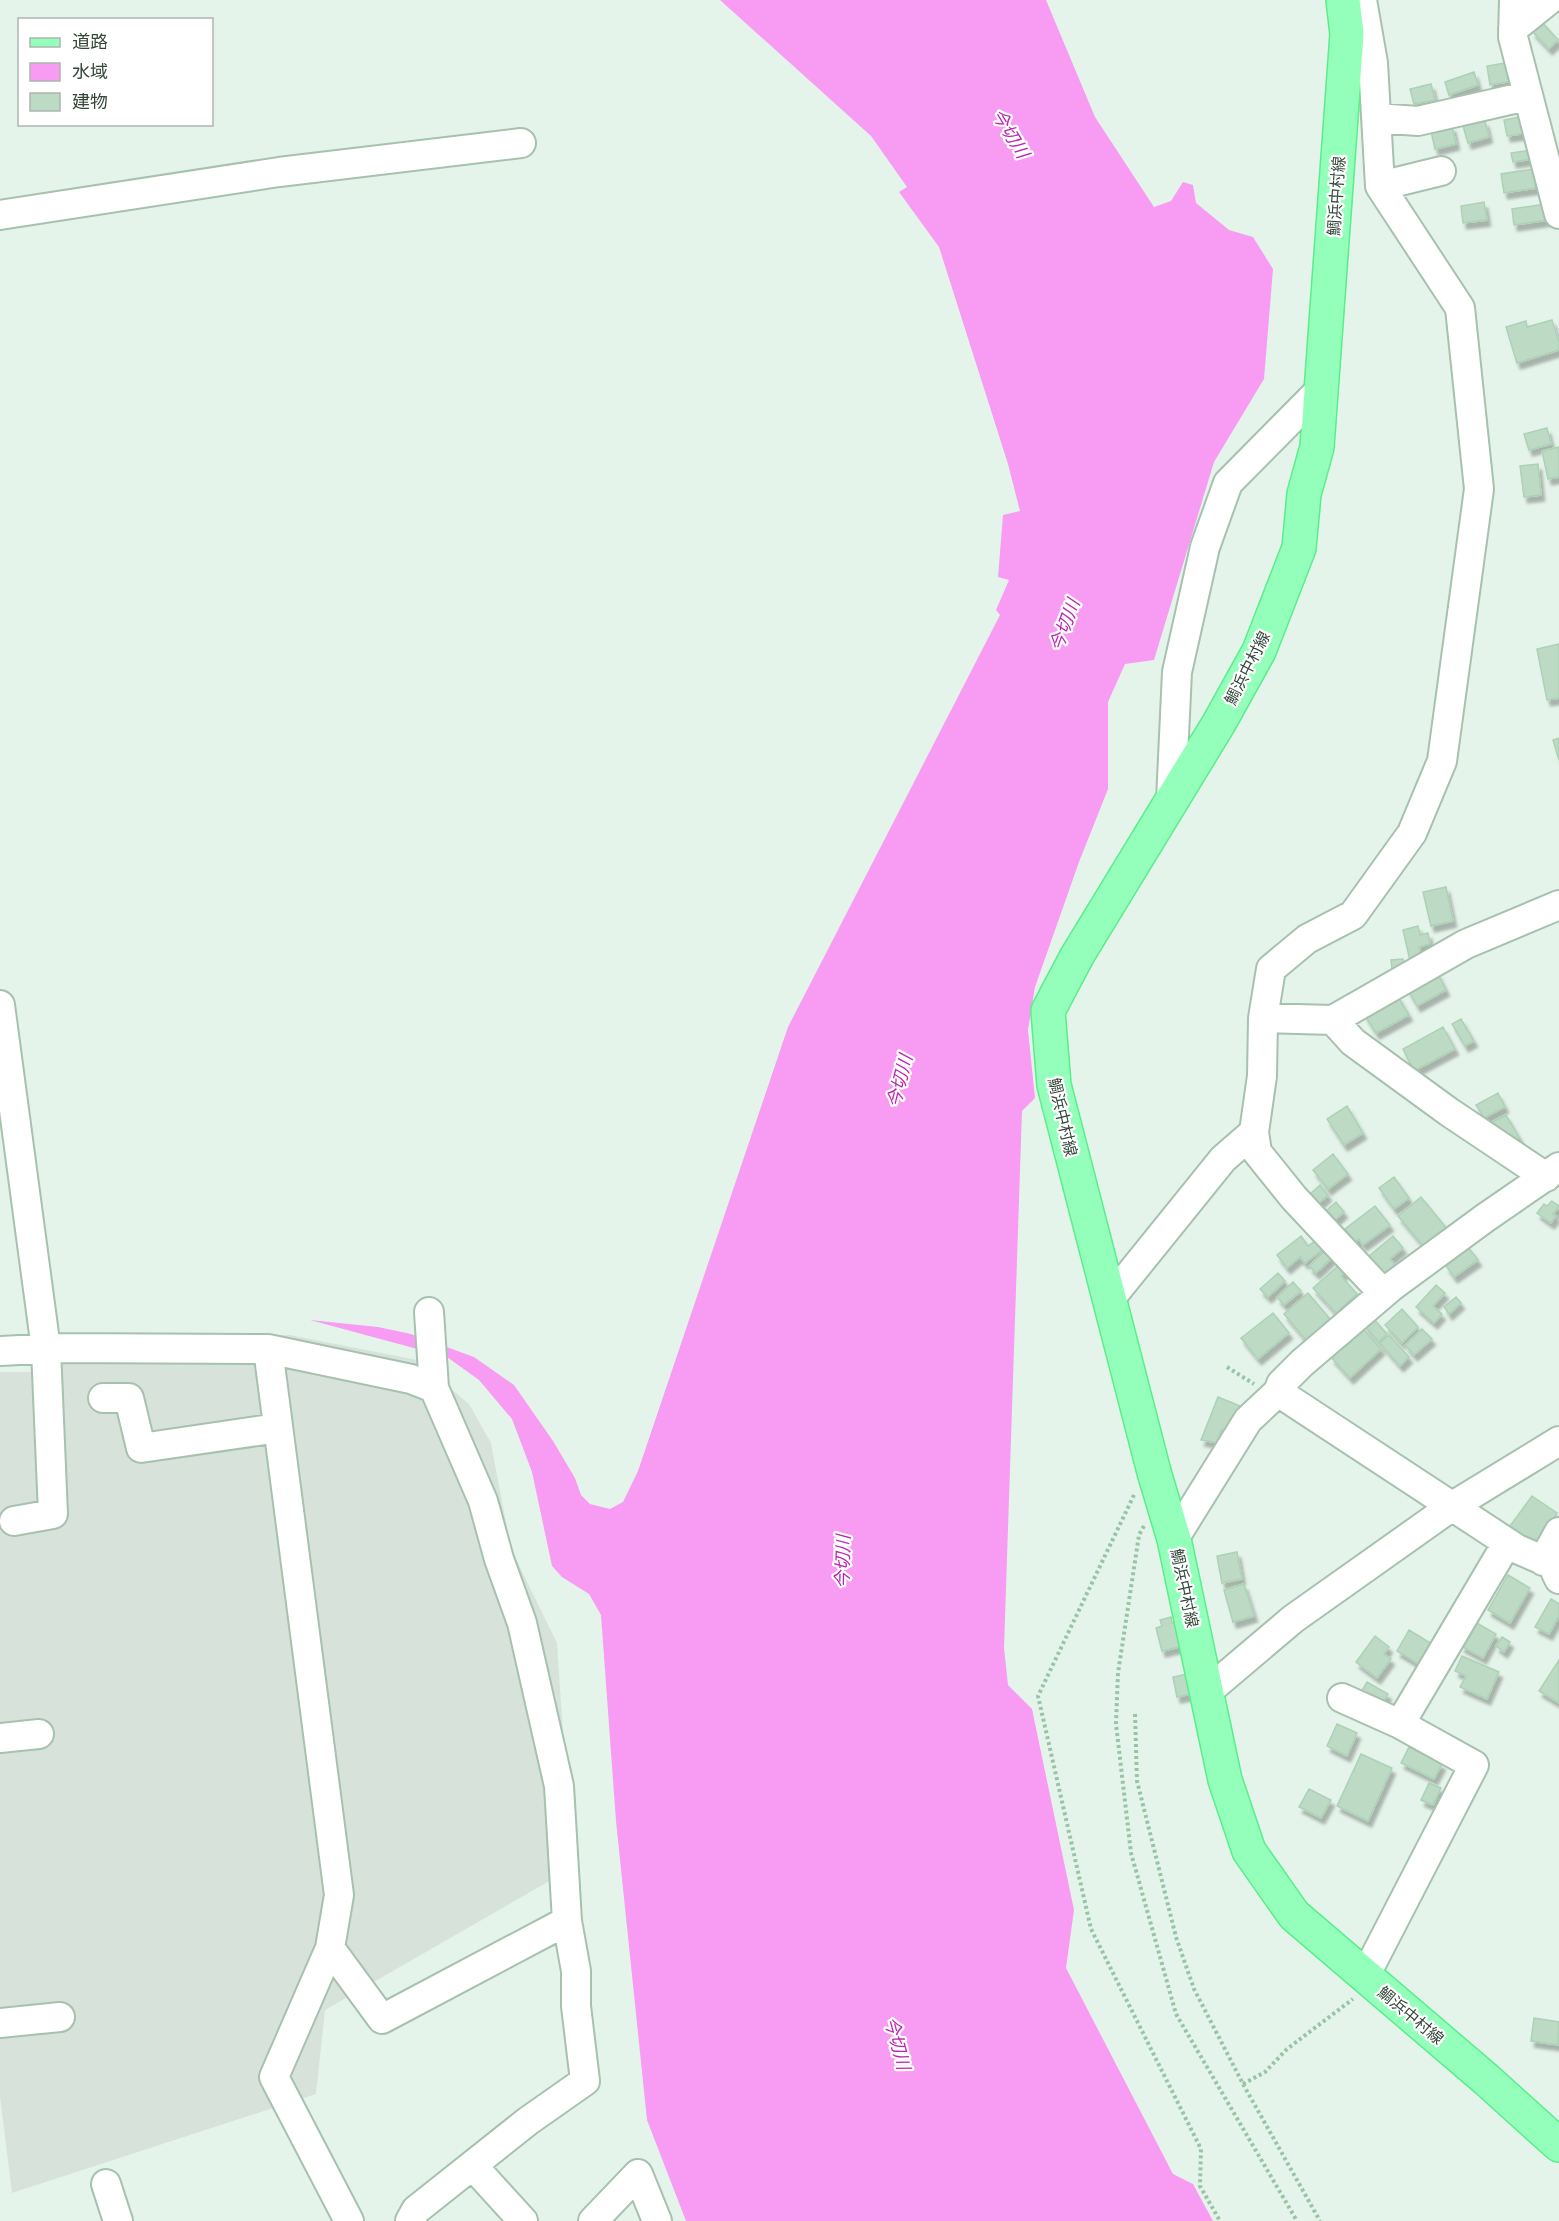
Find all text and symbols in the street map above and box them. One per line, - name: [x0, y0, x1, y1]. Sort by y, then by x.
- legend: [18, 18, 213, 126]
- text: 道路: [72, 29, 108, 53]
- text: 水域: [72, 59, 108, 83]
- text: 建物: [72, 89, 108, 113]
- water label: 今切川: [987, 104, 1036, 164]
- street label: 鯛浜中村線: [1322, 155, 1350, 237]
- water label: 今切川: [1043, 594, 1085, 654]
- street label: 鯛浜中村線: [1219, 627, 1275, 709]
- water label: 今切川: [881, 1050, 918, 1110]
- street label: 鯛浜中村線: [1043, 1076, 1083, 1158]
- water label: 今切川: [830, 1533, 855, 1589]
- street label: 鯛浜中村線: [1166, 1547, 1204, 1629]
- street label: 鯛浜中村線: [1373, 1981, 1449, 2049]
- water label: 今切川: [879, 2014, 917, 2074]

